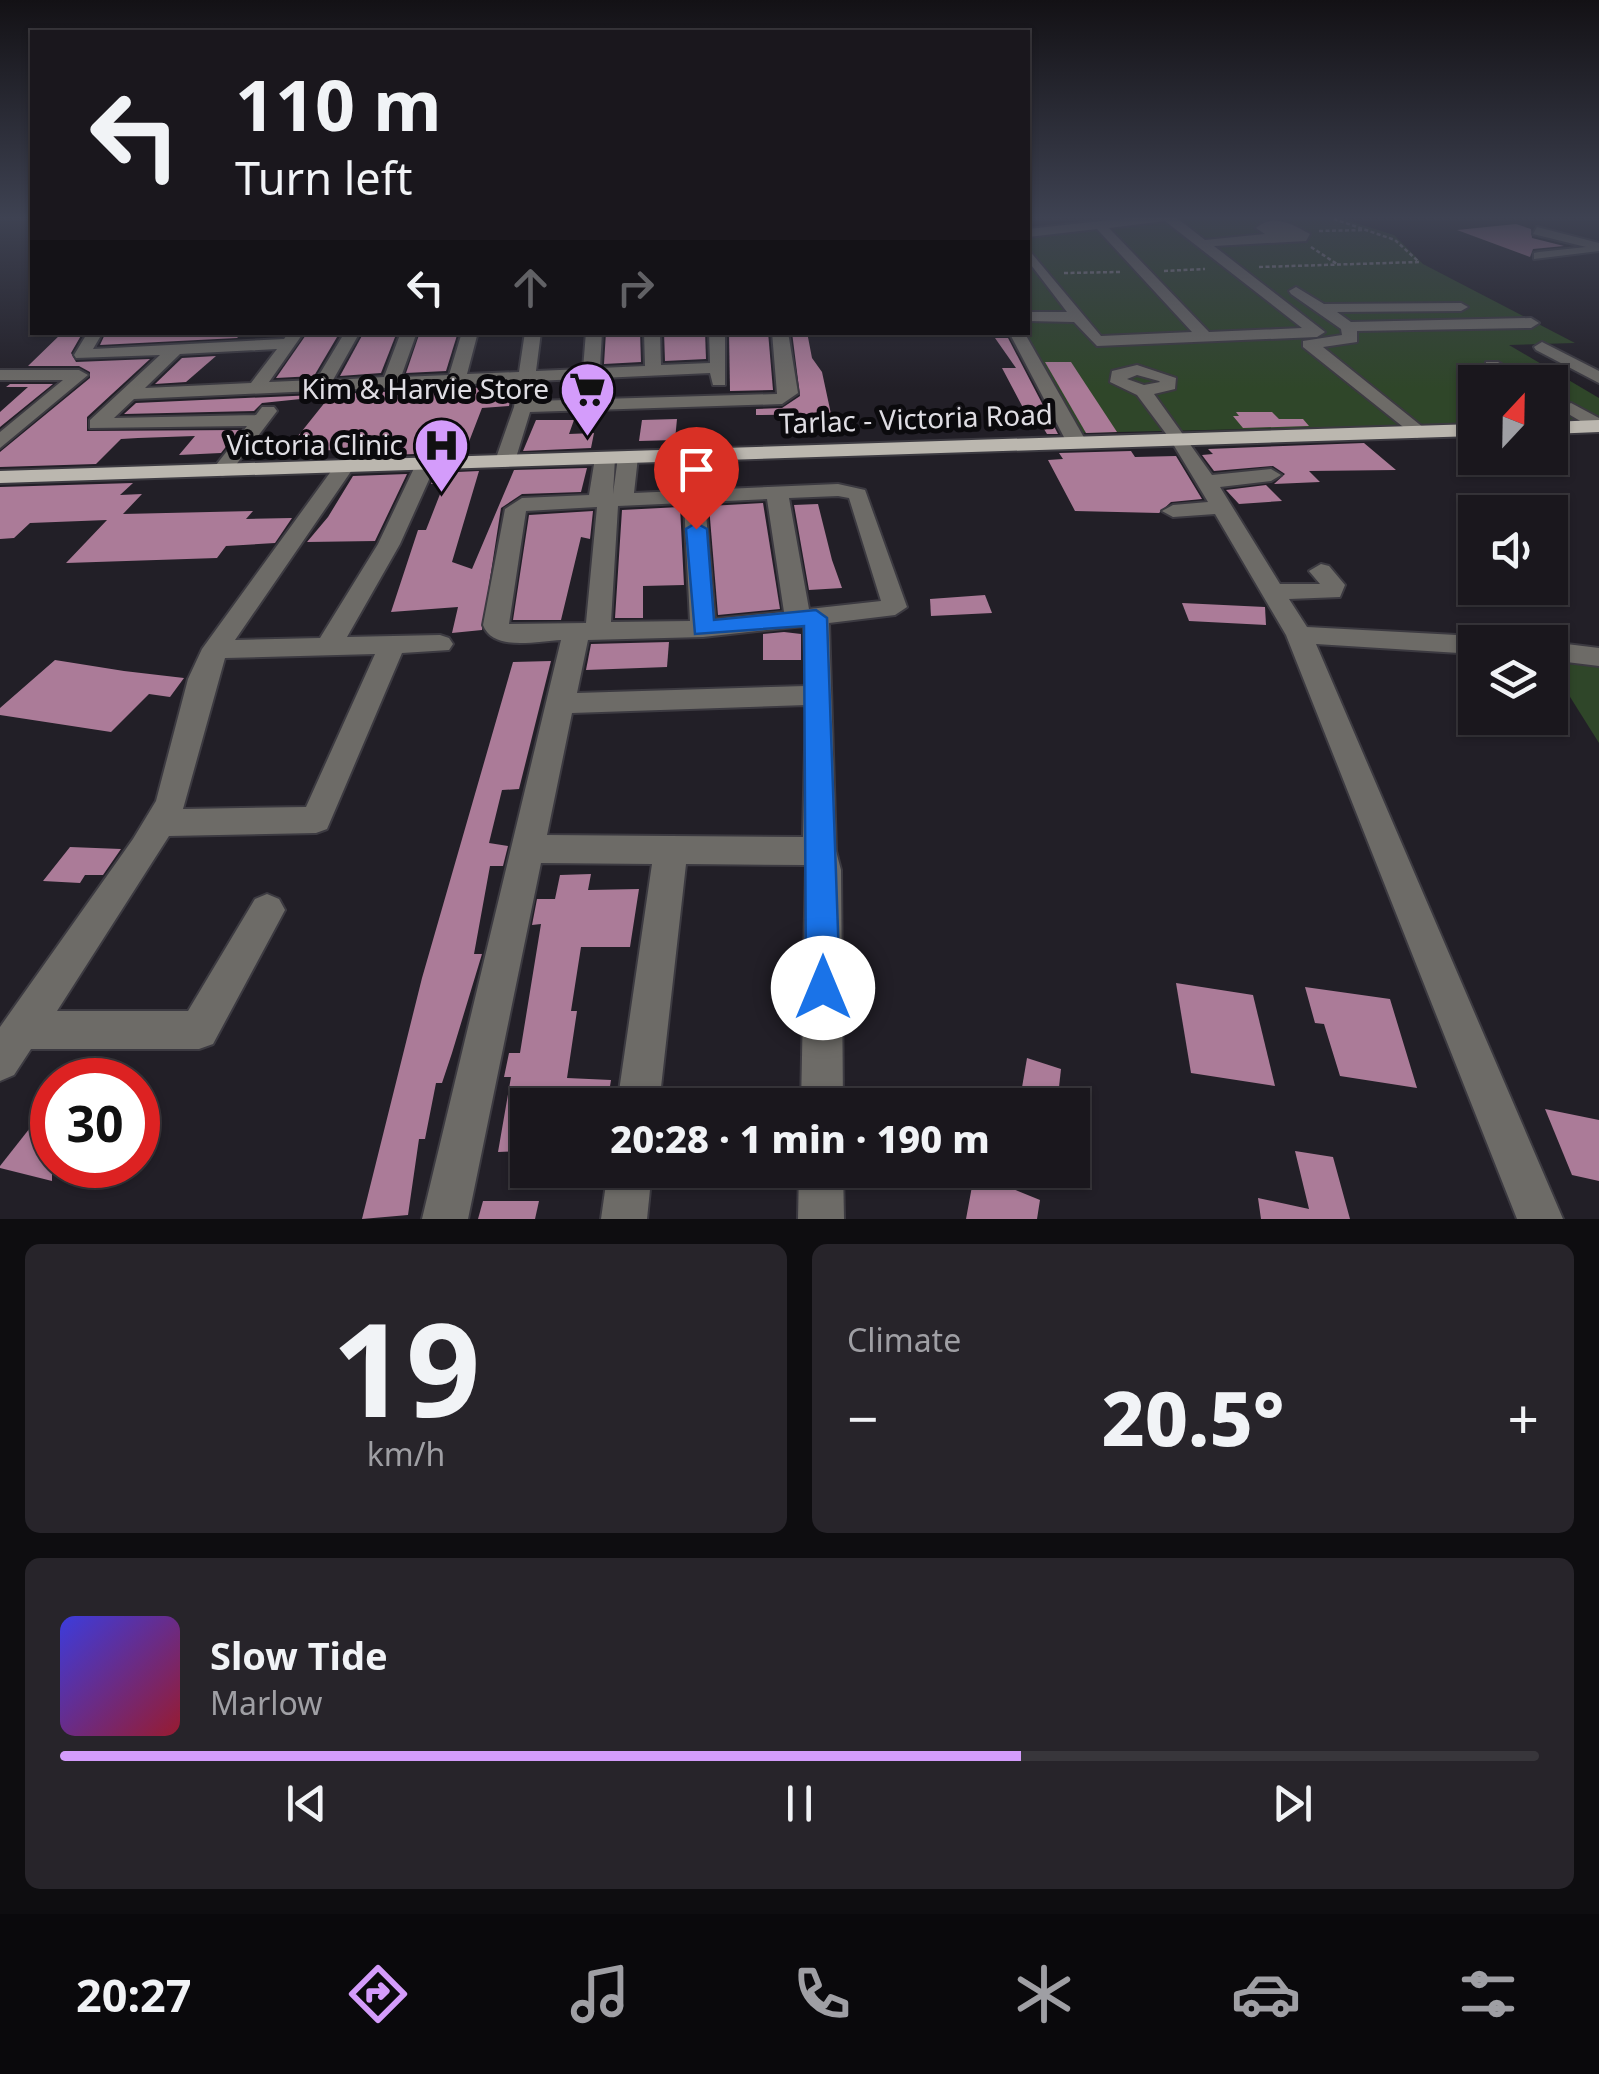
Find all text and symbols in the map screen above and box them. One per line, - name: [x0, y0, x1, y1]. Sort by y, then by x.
- text: 110 m: [235, 56, 442, 152]
- icon: left: [70, 70, 200, 200]
- text: Turn left: [235, 147, 412, 208]
- icon: left: [398, 260, 453, 315]
- icon: ahead: [503, 260, 558, 315]
- icon: right: [608, 260, 663, 315]
- supermarket icon: Kim & Harvie Store: [558, 359, 618, 438]
- north arrow: [1458, 365, 1568, 475]
- map controls: [1458, 365, 1568, 735]
- place label: Kim & Harvie Store: [301, 369, 549, 407]
- street label: Tarlac - Victoria Road: [778, 394, 1054, 442]
- hospital icon: Victoria Clinic: [412, 415, 472, 494]
- place label: Victoria Clinic: [227, 425, 403, 463]
- pin: [654, 427, 739, 530]
- icon: arrive: [669, 442, 724, 497]
- button: sound: [1458, 495, 1568, 605]
- button: layers: [1458, 625, 1568, 735]
- position arrow: [771, 936, 875, 1040]
- speed limit sign: 30: [30, 1058, 160, 1188]
- text: 20:28 · 1 min · 190 m: [610, 1112, 990, 1164]
- text: 19: [332, 1278, 480, 1455]
- text: Climate: [847, 1318, 961, 1361]
- text: 20.5°: [1101, 1366, 1285, 1468]
- text: −: [847, 1380, 878, 1455]
- text: +: [1508, 1380, 1539, 1455]
- text: km/h: [367, 1432, 445, 1475]
- text: Slow Tide: [210, 1629, 388, 1681]
- text: Marlow: [210, 1681, 322, 1724]
- icon: previous: [279, 1776, 334, 1831]
- icon: pause: [772, 1776, 827, 1831]
- icon: next: [1265, 1776, 1320, 1831]
- icon: directions: [343, 1959, 413, 2029]
- icon: music: [565, 1959, 635, 2029]
- icon: phone: [787, 1959, 857, 2029]
- icon: climate: [1009, 1959, 1079, 2029]
- icon: car: [1231, 1959, 1301, 2029]
- icon: filters: [1453, 1959, 1523, 2029]
- text: 20:27: [76, 1964, 192, 2025]

